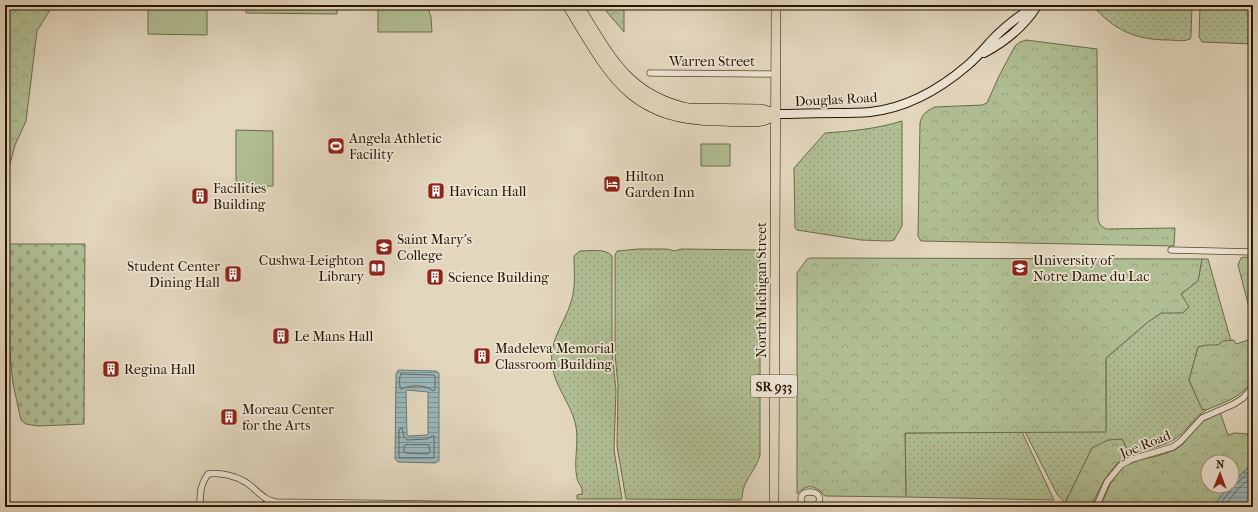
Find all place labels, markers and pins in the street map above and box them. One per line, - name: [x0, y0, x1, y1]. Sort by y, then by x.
- place label: Angela Athletic Facility: [348, 130, 442, 163]
- sports icon: Angela Athletic Facility: [326, 136, 346, 156]
- place label: Hilton Garden Inn: [625, 168, 695, 201]
- hotel icon: Hilton Garden Inn: [602, 174, 622, 194]
- place label: Facilities Building: [213, 180, 266, 213]
- building icon: Havican Hall: [426, 181, 446, 201]
- place label: Havican Hall: [449, 183, 527, 200]
- building icon: Facilities Building: [190, 186, 210, 206]
- place label: Saint Mary's College: [397, 231, 472, 264]
- school or university icon: Saint Mary's College: [374, 237, 394, 257]
- place label: Cushwa-Leighton Library: [259, 252, 365, 285]
- place label: University of Notre Dame du Lac: [1033, 252, 1150, 285]
- place label: Student Center Dining Hall: [127, 258, 220, 291]
- library icon: Cushwa-Leighton Library: [367, 258, 387, 278]
- school or university icon: University of Notre Dame du Lac: [1010, 258, 1030, 278]
- building icon: Student Center Dining Hall: [223, 264, 243, 284]
- building icon: Science Building: [425, 267, 445, 287]
- place label: Science Building: [448, 269, 549, 286]
- building icon: Le Mans Hall: [271, 326, 291, 346]
- place label: Le Mans Hall: [294, 328, 373, 345]
- place label: Madeleva Memorial Classroom Building: [495, 340, 614, 373]
- building icon: Madeleva Memorial Classroom Building: [472, 346, 492, 366]
- building icon: Regina Hall: [101, 359, 121, 379]
- place label: Regina Hall: [124, 361, 196, 378]
- place label: Moreau Center for the Arts: [242, 401, 334, 434]
- building icon: Moreau Center for the Arts: [219, 407, 239, 427]

